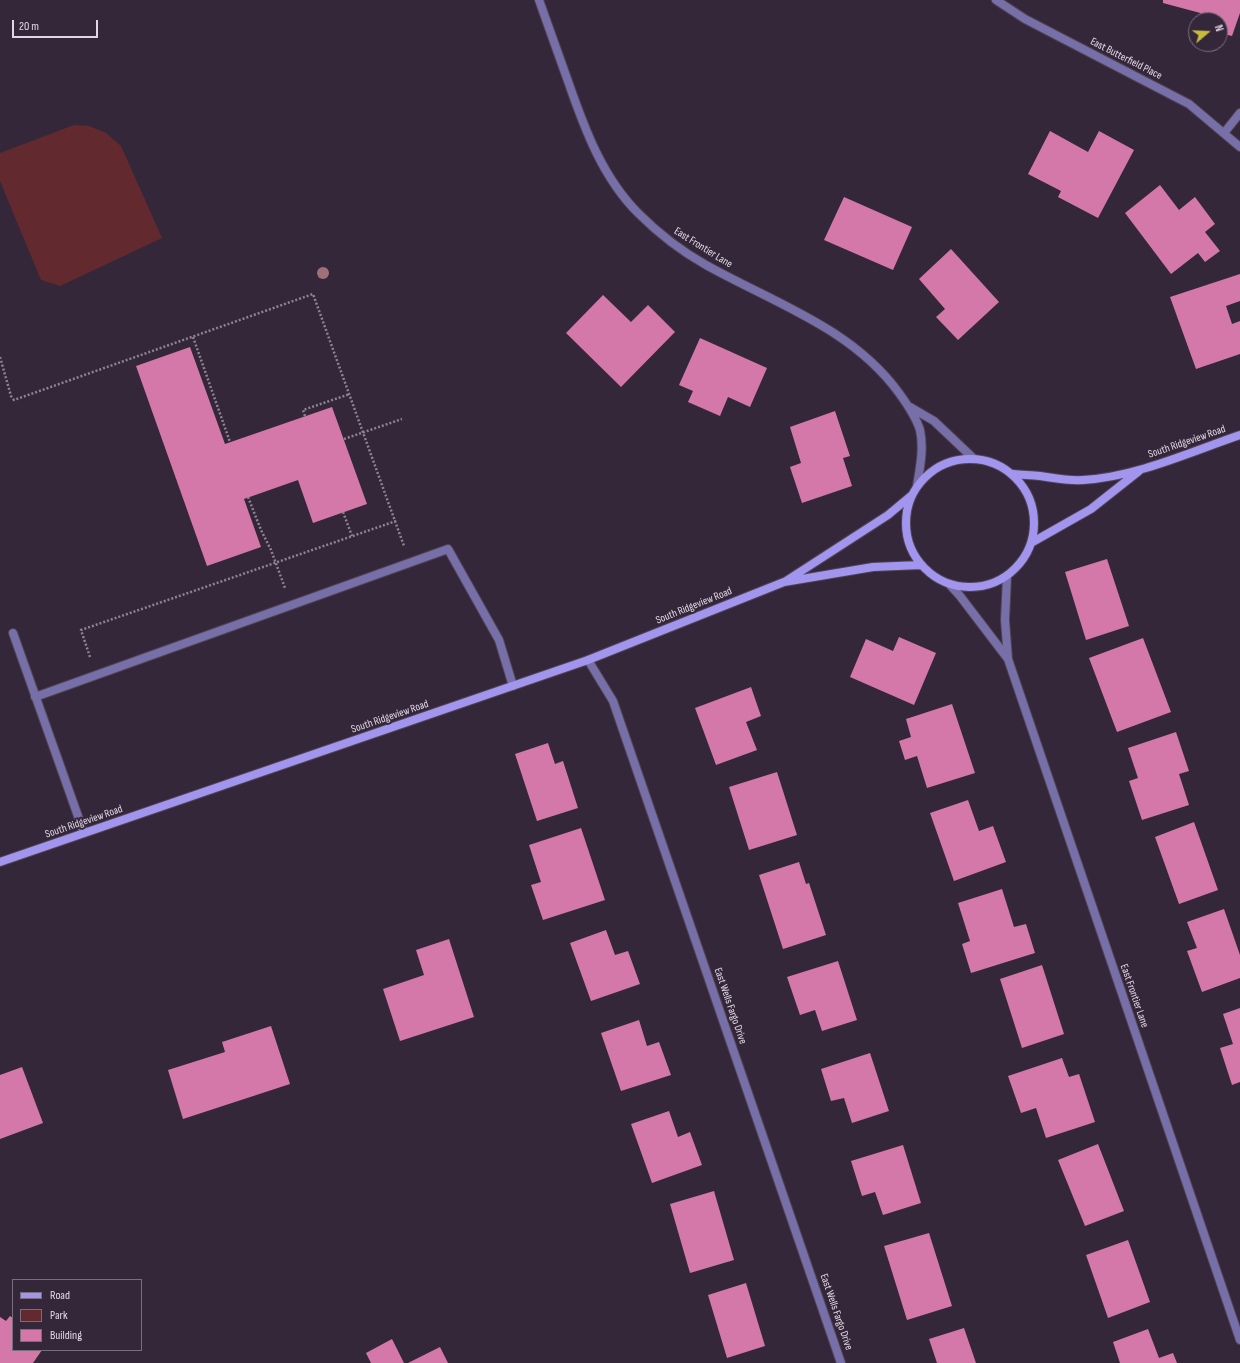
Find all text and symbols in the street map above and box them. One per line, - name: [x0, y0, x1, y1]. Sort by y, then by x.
- scale bar: [14, 12, 100, 38]
- north arrow: [1188, 12, 1228, 52]
- text: 20 m: [19, 19, 39, 34]
- text: N: [1212, 23, 1226, 33]
- street label: East Butterfield Place: [1088, 35, 1164, 83]
- street label: East Frontier Lane: [671, 225, 735, 271]
- street label: South Ridgeview Road: [1147, 423, 1227, 461]
- street label: South Ridgeview Road: [654, 585, 734, 627]
- street label: South Ridgeview Road: [350, 698, 430, 736]
- street label: South Ridgeview Road: [44, 803, 124, 841]
- street label: East Frontier Lane: [1117, 963, 1151, 1029]
- street label: East Wells Fargo Drive: [711, 966, 749, 1046]
- street label: East Wells Fargo Drive: [817, 1272, 855, 1352]
- legend: [12, 1279, 142, 1351]
- text: Road: [50, 1288, 70, 1303]
- text: Park: [50, 1308, 68, 1323]
- text: Building: [50, 1328, 82, 1343]

